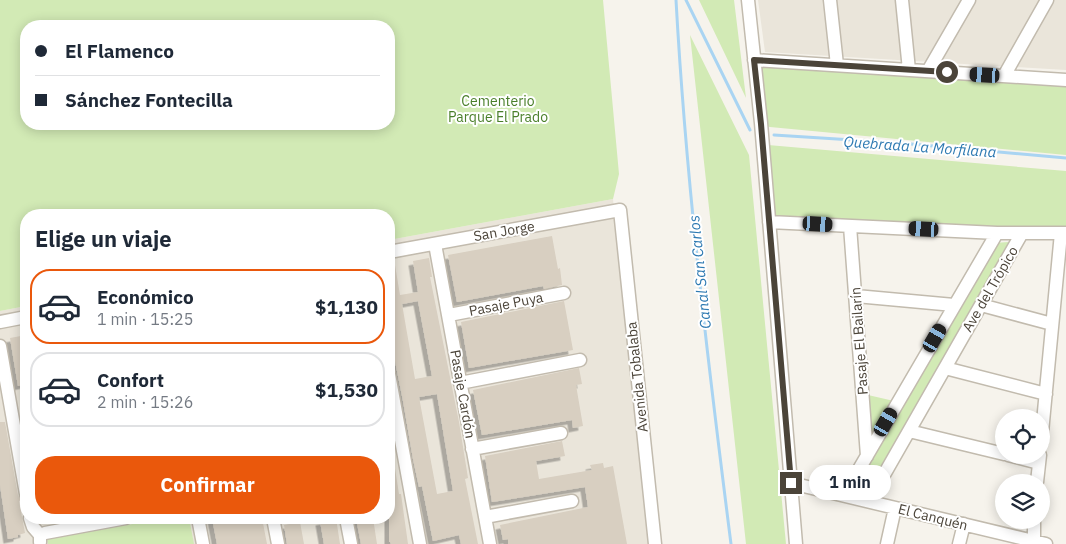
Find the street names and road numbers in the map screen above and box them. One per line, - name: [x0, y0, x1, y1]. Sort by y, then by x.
- street label: San Jorge: [472, 217, 536, 245]
- street label: Ave del Trópico: [958, 243, 1022, 335]
- street label: Pasaje El Bailarín: [846, 287, 872, 395]
- street label: Pasaje Puya: [467, 288, 545, 320]
- street label: Avenida Tobalaba: [622, 320, 652, 433]
- street label: Pasaje Cardón: [446, 348, 480, 440]
- street label: El Canquén: [896, 500, 970, 534]

